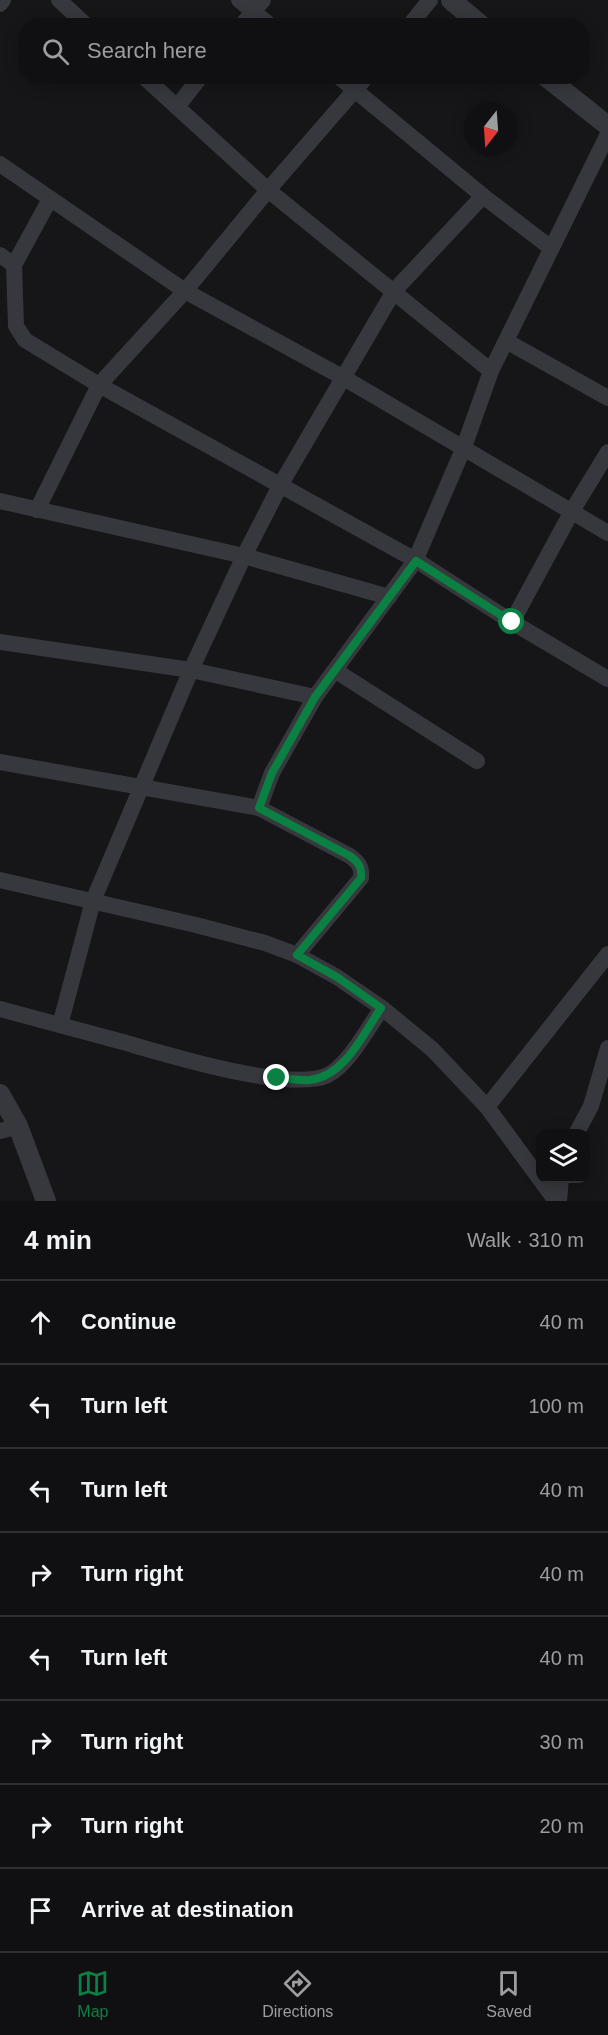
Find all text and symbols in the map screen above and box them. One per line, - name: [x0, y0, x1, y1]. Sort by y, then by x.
- search box: [18, 18, 590, 84]
- icon: search: [39, 35, 72, 68]
- text: Search here: [87, 38, 207, 63]
- north arrow: [464, 102, 518, 156]
- route start: [498, 608, 524, 634]
- route end: [263, 1064, 289, 1090]
- map controls: [536, 1129, 590, 1183]
- button: layers: [536, 1129, 590, 1183]
- text: 4 min: [24, 1225, 92, 1255]
- text: Walk · 310 m: [467, 1229, 584, 1251]
- icon: ahead: [24, 1306, 57, 1339]
- text: Continue: [81, 1309, 176, 1334]
- text: 40 m: [540, 1311, 584, 1333]
- icon: left: [24, 1390, 57, 1423]
- text: Turn left: [81, 1393, 167, 1418]
- text: 100 m: [528, 1395, 584, 1417]
- icon: left: [24, 1474, 57, 1507]
- text: Turn left: [81, 1477, 167, 1502]
- text: 40 m: [540, 1479, 584, 1501]
- icon: right: [24, 1558, 57, 1591]
- text: Turn right: [81, 1561, 183, 1586]
- text: 40 m: [540, 1563, 584, 1585]
- icon: left: [24, 1642, 57, 1675]
- text: Turn left: [81, 1645, 167, 1670]
- text: 40 m: [540, 1647, 584, 1669]
- icon: right: [24, 1726, 57, 1759]
- text: Turn right: [81, 1729, 183, 1754]
- text: 30 m: [540, 1731, 584, 1753]
- icon: right: [24, 1810, 57, 1843]
- text: Turn right: [81, 1813, 183, 1838]
- text: 20 m: [540, 1815, 584, 1837]
- icon: arrive: [24, 1894, 57, 1927]
- text: Arrive at destination: [81, 1897, 294, 1922]
- tab: Map: [76, 1967, 109, 2021]
- tab: Directions: [262, 1967, 333, 2021]
- tab: Saved: [486, 1967, 532, 2021]

